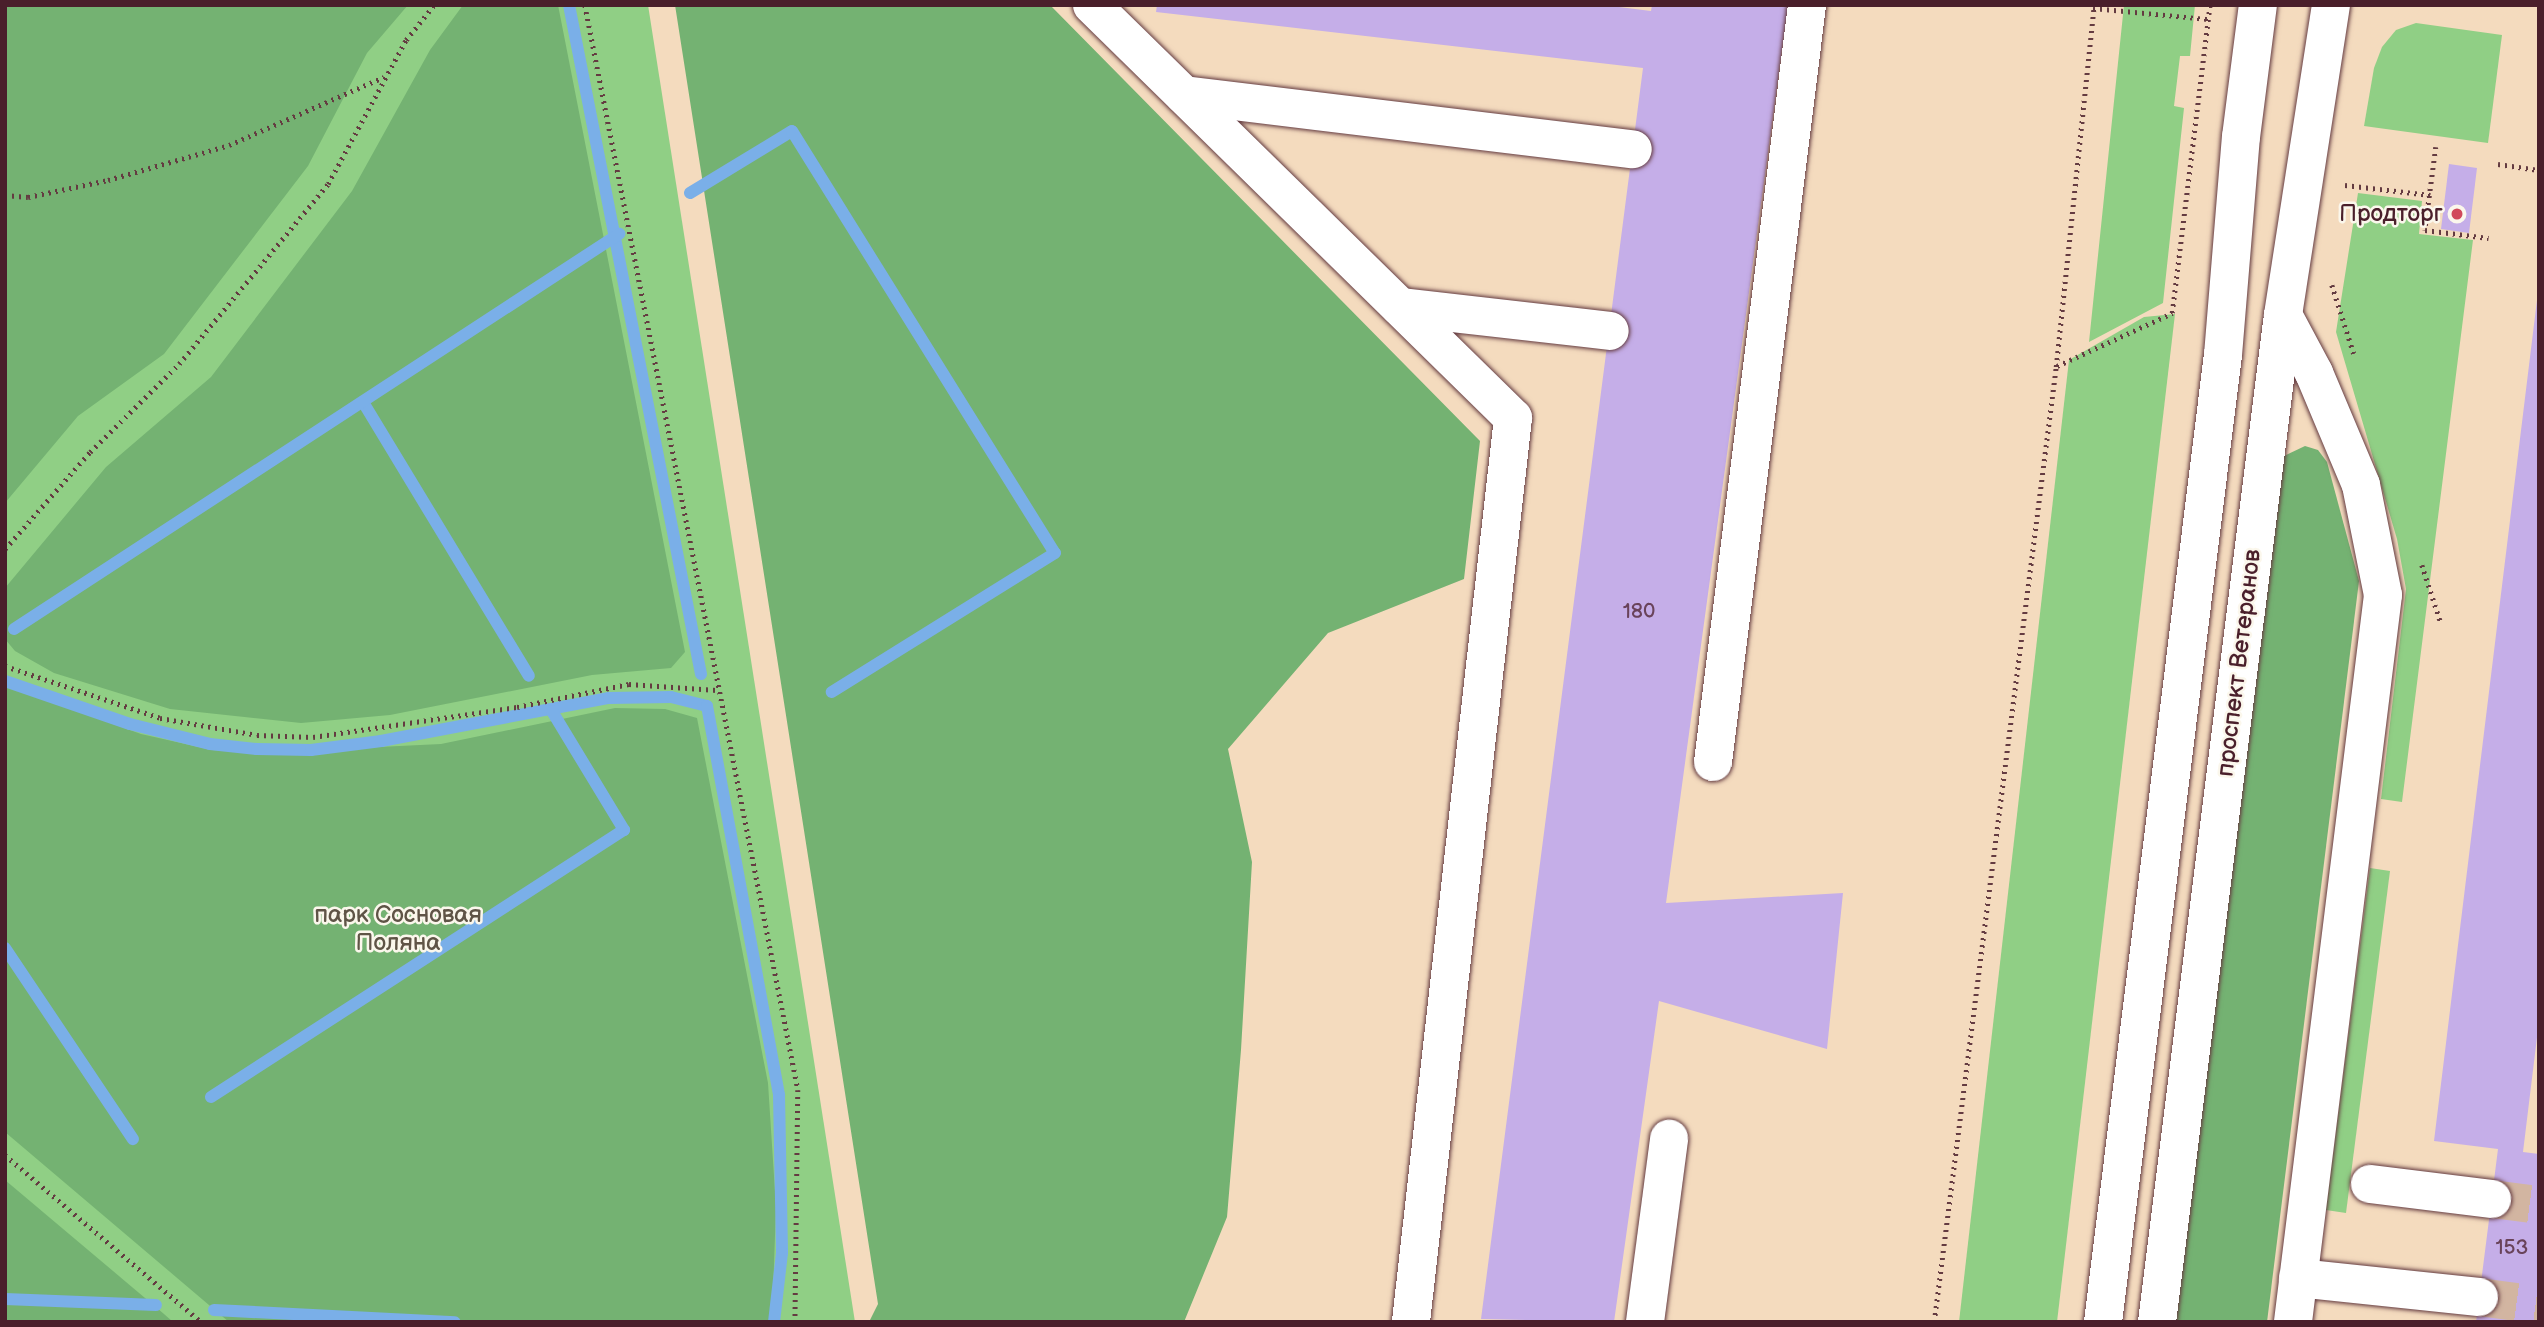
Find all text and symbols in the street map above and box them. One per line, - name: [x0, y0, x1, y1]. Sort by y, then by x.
- place label: Продторг: [2339, 200, 2443, 228]
- marker: Продторг: [2449, 206, 2465, 222]
- street label: проспект Ветеранов: [2211, 548, 2267, 778]
- house number: 180: [1623, 599, 1655, 625]
- park label: парк Сосновая Поляна: [314, 901, 482, 957]
- house number: 153: [2495, 1235, 2529, 1261]

